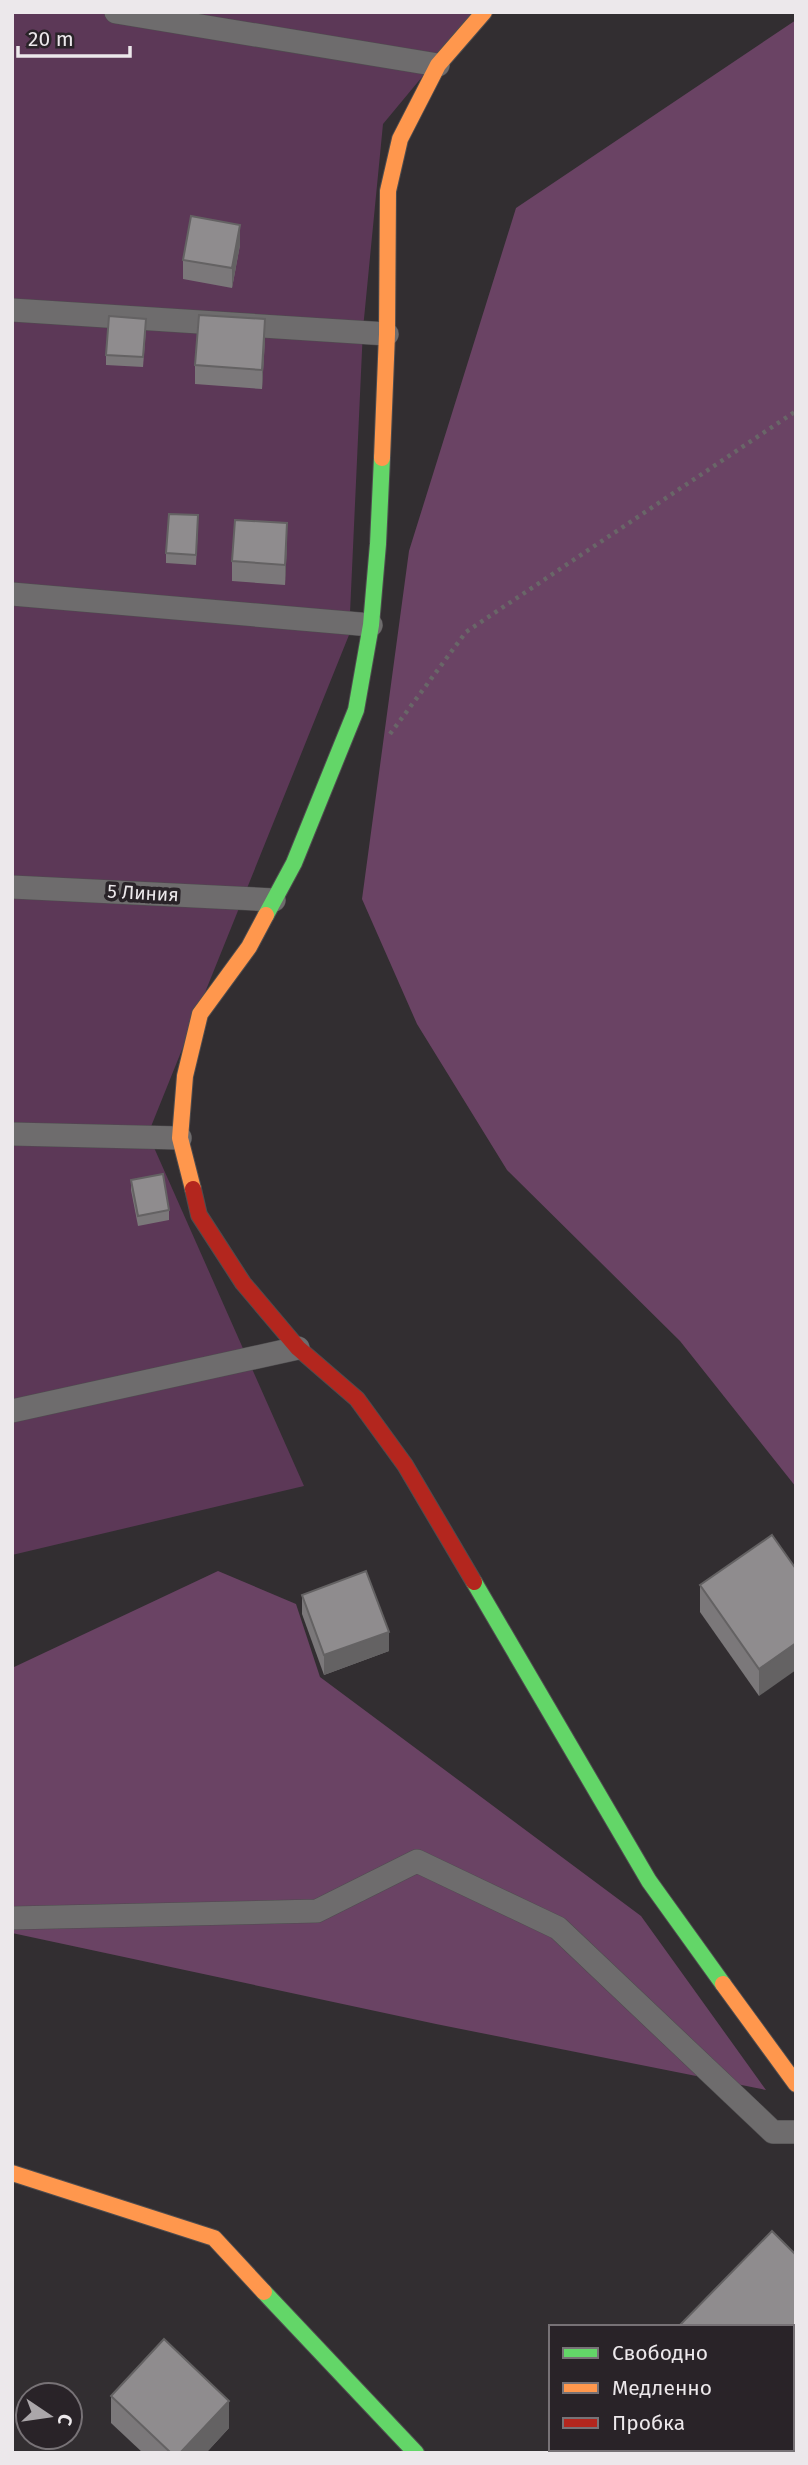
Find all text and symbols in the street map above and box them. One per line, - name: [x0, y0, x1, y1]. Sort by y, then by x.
- scale bar: [18, 14, 130, 58]
- text: 20 m: [28, 26, 74, 52]
- street label: 5 Линия: [107, 880, 179, 906]
- legend: [549, 2325, 794, 2451]
- text: Свободно: [612, 2340, 708, 2366]
- text: Медленно: [612, 2375, 712, 2401]
- north arrow: [14, 2381, 84, 2451]
- text: Пробка: [612, 2410, 685, 2436]
- text: С: [53, 2412, 78, 2428]

